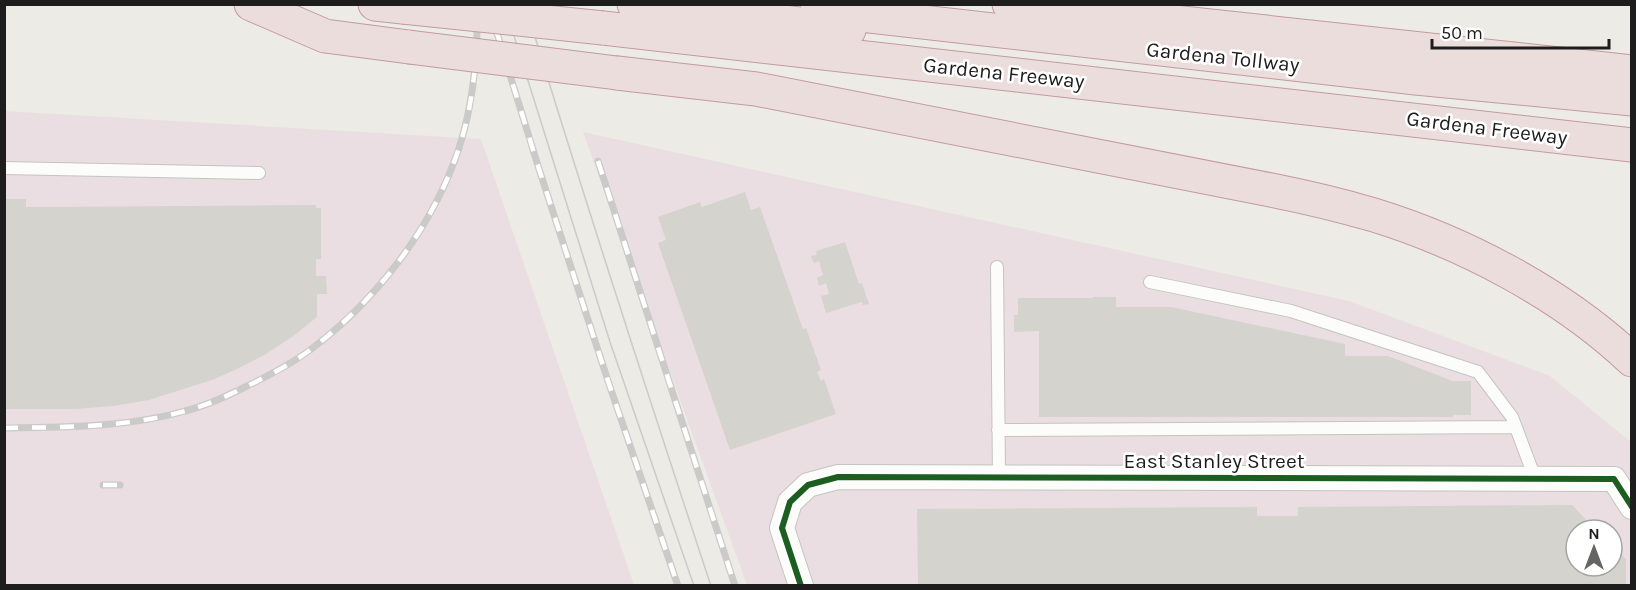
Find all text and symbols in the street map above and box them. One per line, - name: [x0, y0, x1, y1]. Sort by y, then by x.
- scale bar: [1432, 12, 1609, 50]
- text: 50 m: [1441, 22, 1483, 44]
- street label: Gardena Tollway: [1145, 37, 1301, 77]
- street label: Gardena Freeway: [922, 53, 1086, 93]
- street label: Gardena Freeway: [1405, 106, 1569, 150]
- street label: East Stanley Street: [1123, 449, 1305, 473]
- north arrow: [1564, 518, 1624, 578]
- text: N: [1588, 524, 1600, 543]

